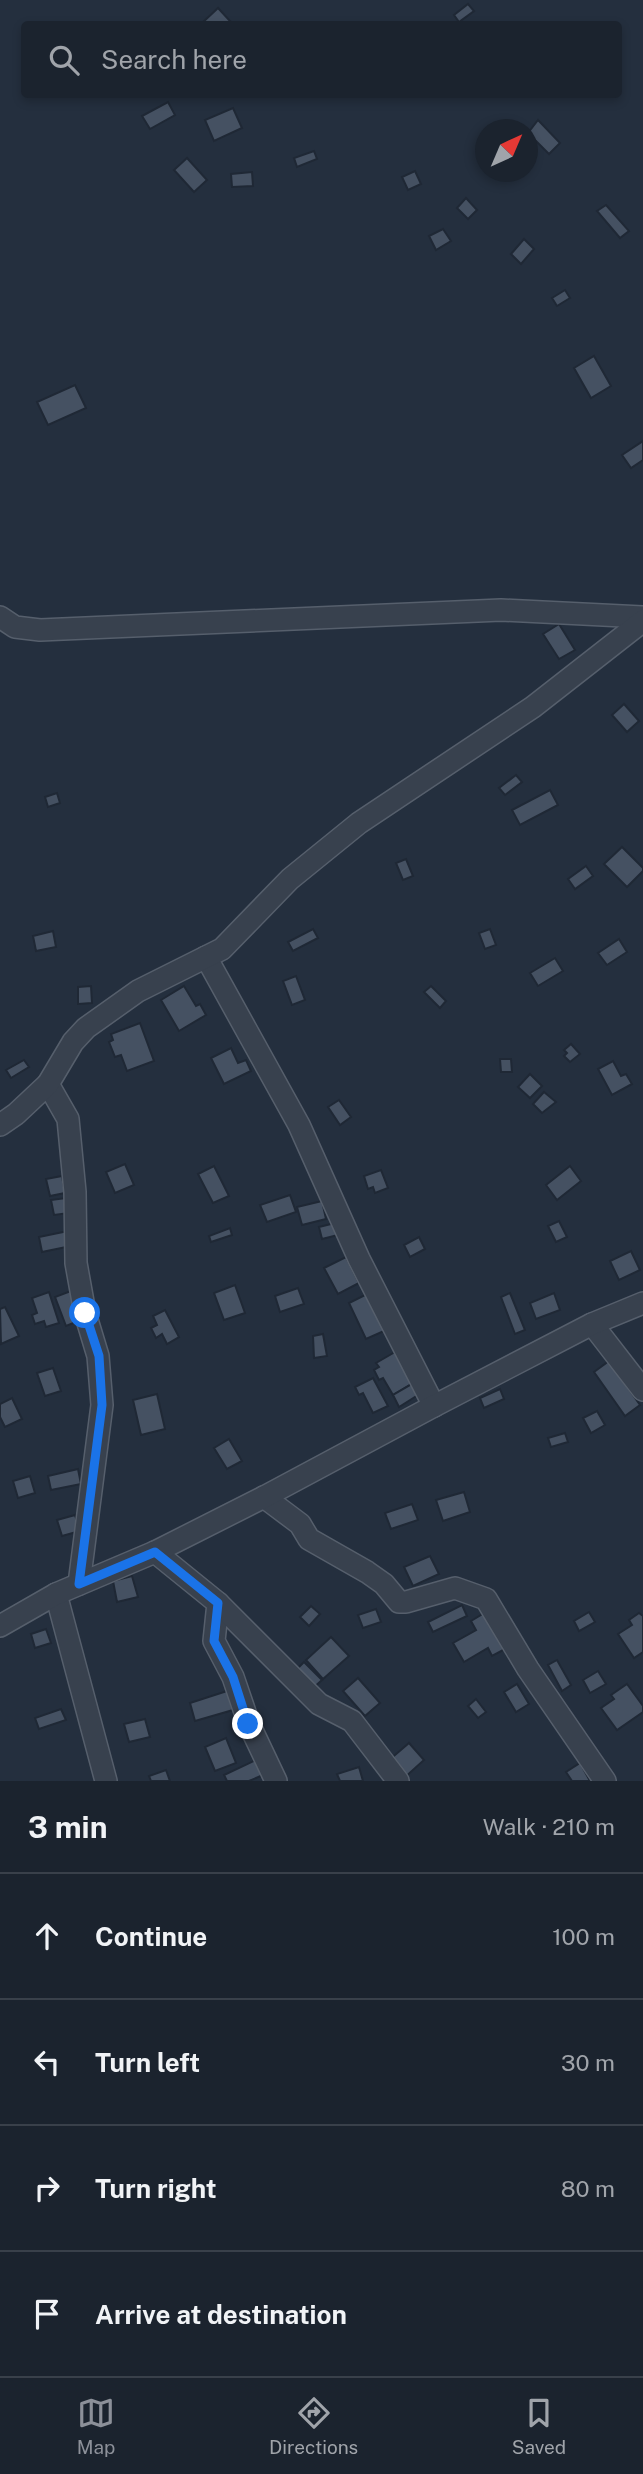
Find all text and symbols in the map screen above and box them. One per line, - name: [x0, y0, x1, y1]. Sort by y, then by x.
- search box: [21, 21, 622, 98]
- icon: search: [45, 41, 83, 79]
- text: Search here: [101, 44, 247, 75]
- north arrow: [475, 119, 538, 182]
- route start: [69, 1297, 100, 1328]
- route end: [232, 1708, 263, 1739]
- text: 3 min: [28, 1809, 107, 1845]
- text: Walk · 210 m: [483, 1813, 615, 1840]
- icon: ahead: [28, 1917, 66, 1955]
- text: Continue: [95, 1921, 207, 1952]
- text: 100 m: [552, 1923, 615, 1950]
- icon: left: [28, 2043, 66, 2081]
- text: Turn left: [95, 2047, 200, 2078]
- text: 30 m: [561, 2049, 615, 2076]
- icon: right: [28, 2169, 66, 2207]
- text: Turn right: [95, 2173, 217, 2204]
- text: 80 m: [561, 2175, 615, 2202]
- icon: arrive: [28, 2295, 66, 2333]
- text: Arrive at destination: [95, 2299, 347, 2330]
- tab: Map: [77, 2394, 115, 2458]
- tab: Directions: [269, 2394, 358, 2458]
- tab: Saved: [512, 2394, 566, 2458]

